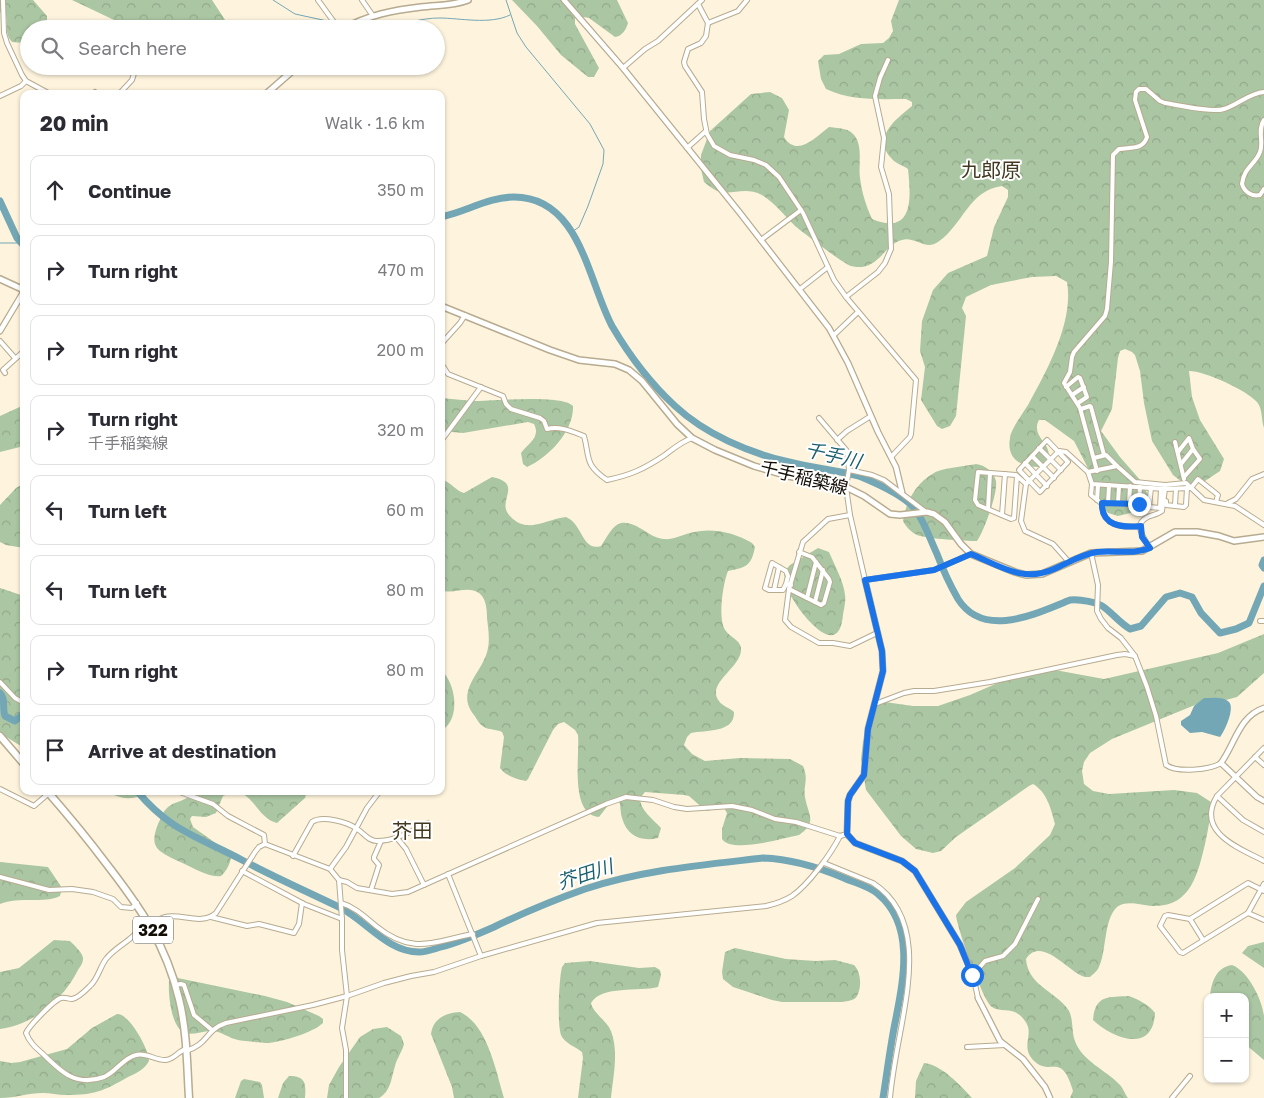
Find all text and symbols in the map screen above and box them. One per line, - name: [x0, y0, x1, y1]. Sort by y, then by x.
- search box: [20, 20, 445, 75]
- icon: search: [38, 34, 66, 62]
- text: Search here: [78, 36, 187, 59]
- text: 20 min: [40, 110, 109, 136]
- text: Walk · 1.6 km: [325, 113, 425, 133]
- district label: 九郎原: [961, 157, 1021, 181]
- icon: ahead: [41, 176, 69, 204]
- text: Continue: [88, 179, 171, 202]
- text: 350 m: [377, 180, 424, 200]
- icon: right: [41, 256, 69, 284]
- text: Turn right: [88, 259, 178, 282]
- text: 470 m: [378, 260, 424, 280]
- icon: right: [41, 336, 69, 364]
- text: Turn right: [88, 339, 178, 362]
- text: 200 m: [377, 340, 424, 360]
- text: Turn right: [88, 407, 178, 430]
- icon: right: [41, 416, 69, 444]
- text: 320 m: [377, 420, 424, 440]
- text: 千手稲築線: [88, 433, 168, 453]
- water label: 千手川: [803, 437, 865, 473]
- street label: 千手稲築線: [758, 455, 851, 499]
- route end: [1128, 493, 1151, 516]
- icon: left: [41, 496, 69, 524]
- text: Turn left: [88, 499, 167, 522]
- text: 60 m: [386, 500, 424, 520]
- icon: left: [41, 576, 69, 604]
- text: Turn left: [88, 579, 167, 602]
- text: 80 m: [386, 580, 424, 600]
- icon: right: [41, 656, 69, 684]
- text: Turn right: [88, 659, 178, 682]
- text: 80 m: [386, 660, 424, 680]
- icon: arrive: [41, 736, 69, 764]
- text: Arrive at destination: [88, 739, 276, 762]
- district label: 芥田: [392, 818, 432, 842]
- water label: 芥田川: [554, 853, 617, 893]
- road number: 322: [133, 916, 173, 944]
- route start: [961, 964, 984, 987]
- map controls: [1204, 993, 1249, 1083]
- button: +: [1204, 993, 1249, 1038]
- button: −: [1204, 1038, 1249, 1083]

